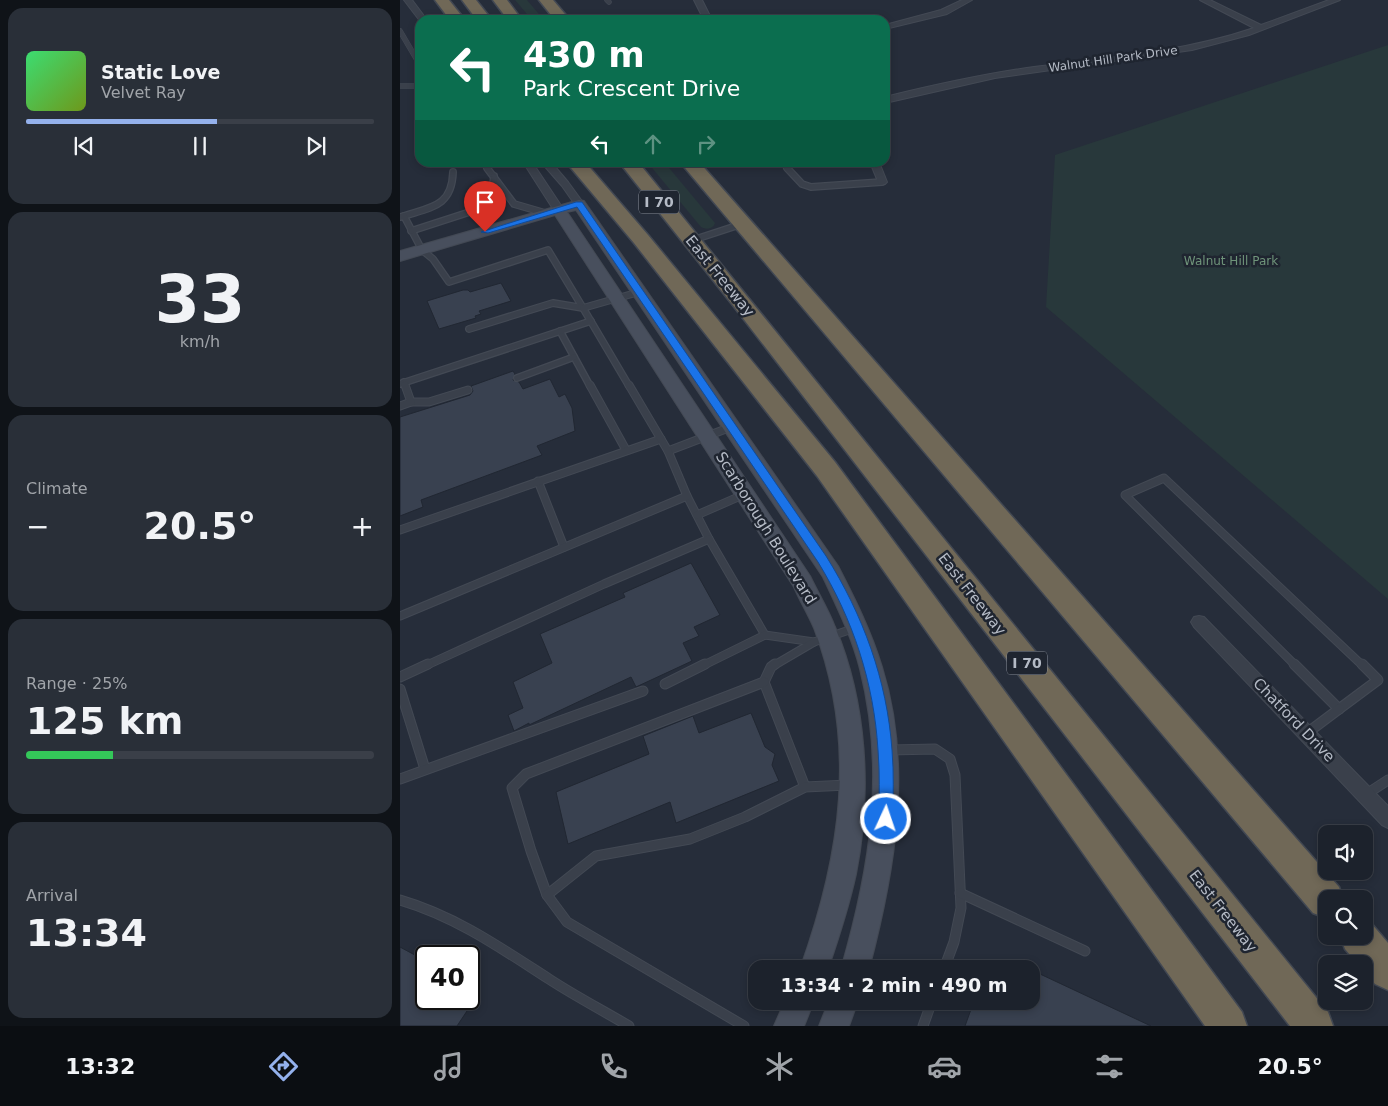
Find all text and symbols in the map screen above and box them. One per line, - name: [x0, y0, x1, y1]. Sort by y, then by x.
- icon: left: [440, 35, 505, 100]
- text: 430 m: [523, 35, 645, 75]
- street label: Walnut Hill Park Drive: [1048, 43, 1178, 75]
- text: Static Love: [101, 61, 221, 83]
- text: Park Crescent Drive: [523, 76, 740, 101]
- text: Velvet Ray: [101, 83, 186, 102]
- icon: left: [586, 130, 614, 158]
- icon: ahead: [639, 130, 667, 158]
- icon: right: [692, 130, 720, 158]
- icon: previous: [70, 132, 98, 160]
- icon: pause: [186, 132, 214, 160]
- icon: next: [302, 132, 330, 160]
- pin: [464, 181, 506, 232]
- icon: arrive: [471, 188, 499, 216]
- road number: I 70: [639, 190, 679, 213]
- street label: East Freeway: [682, 232, 758, 320]
- park label: Walnut Hill Park: [1184, 254, 1278, 268]
- text: 33: [155, 262, 245, 337]
- text: km/h: [180, 332, 220, 351]
- street label: Scarborough Boulevard: [712, 449, 820, 607]
- text: Climate: [26, 479, 88, 498]
- text: 20.5°: [144, 504, 256, 548]
- text: −: [26, 510, 49, 543]
- text: +: [351, 510, 374, 543]
- street label: East Freeway: [934, 549, 1010, 639]
- road number: I 70: [1007, 651, 1047, 674]
- text: Range · 25%: [26, 674, 128, 693]
- street label: Chatford Drive: [1249, 674, 1339, 766]
- text: 125 km: [26, 699, 183, 743]
- position arrow: [859, 792, 911, 844]
- map controls: [1318, 825, 1373, 1010]
- button: sound: [1318, 825, 1373, 880]
- street label: East Freeway: [1185, 866, 1261, 956]
- text: Arrival: [26, 886, 78, 905]
- button: search: [1318, 890, 1373, 945]
- text: 13:34: [26, 911, 147, 955]
- speed limit sign: 40: [415, 945, 480, 1010]
- button: layers: [1318, 955, 1373, 1010]
- text: 13:34 · 2 min · 490 m: [780, 974, 1008, 996]
- icon: directions: [266, 1049, 301, 1084]
- icon: music: [431, 1049, 466, 1084]
- icon: phone: [596, 1049, 631, 1084]
- icon: climate: [762, 1049, 797, 1084]
- icon: car: [927, 1049, 962, 1084]
- icon: filters: [1092, 1049, 1127, 1084]
- text: 13:32: [65, 1054, 135, 1079]
- text: 20.5°: [1257, 1054, 1323, 1079]

